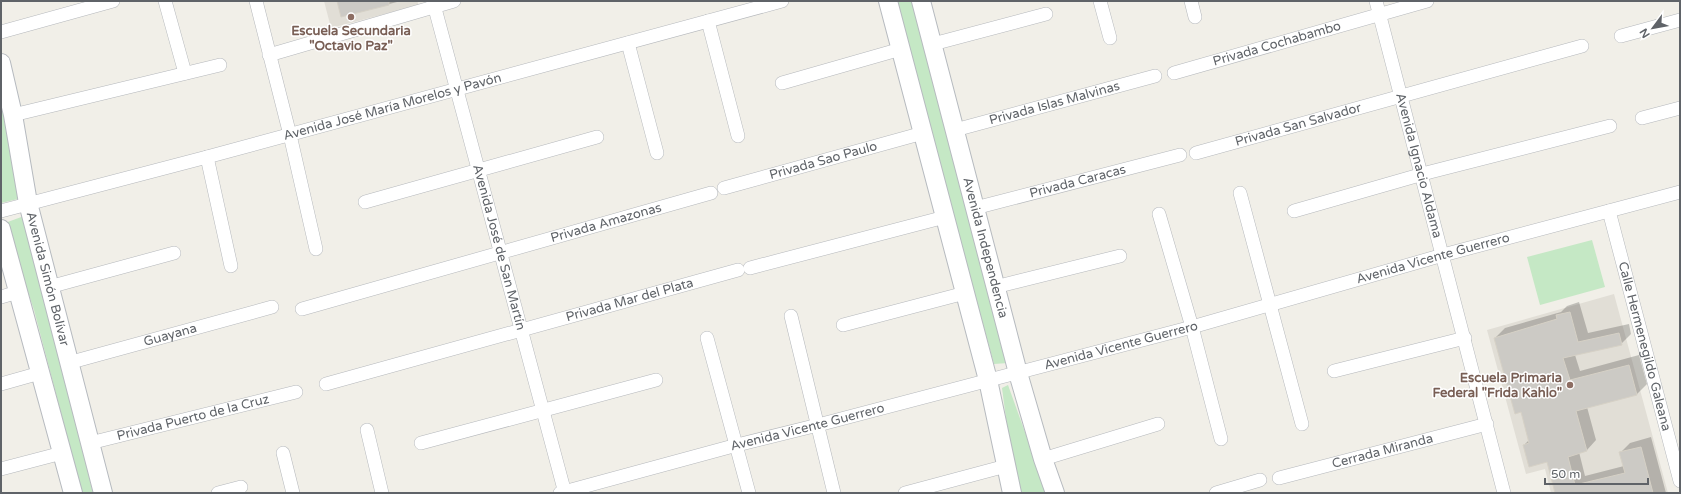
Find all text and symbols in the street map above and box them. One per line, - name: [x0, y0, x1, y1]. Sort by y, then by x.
- north arrow: [1633, 8, 1673, 48]
- marker: Escuela Secundaria "Octavio Paz": [346, 12, 356, 22]
- street label: Privada Cochabambo: [1211, 18, 1343, 70]
- place label: Escuela Secundaria "Octavio Paz": [291, 23, 411, 54]
- text: N: [1637, 26, 1653, 40]
- street label: Avenida José María Morelos y Pavón: [282, 70, 503, 144]
- street label: Privada Islas Malvinas: [987, 78, 1122, 128]
- street label: Avenida Ignacio Aldama: [1392, 91, 1445, 240]
- street label: Privada San Salvador: [1233, 100, 1363, 150]
- street label: Privada Sao Paulo: [768, 138, 879, 183]
- street label: Privada Caracas: [1028, 161, 1128, 202]
- street label: Avenida José de San Martín: [469, 163, 529, 332]
- street label: Avenida Independencia: [959, 176, 1011, 320]
- street label: Privada Amazonas: [549, 199, 663, 246]
- street label: Avenida Simón Bolívar: [23, 210, 73, 348]
- street label: Avenida Vicente Guerrero: [1355, 230, 1511, 287]
- street label: Calle Hermenegildo Galeana: [1615, 260, 1675, 433]
- street label: Privada Mar del Plata: [564, 275, 695, 325]
- street label: Avenida Vicente Guerrero: [1042, 318, 1200, 373]
- street label: Guayana: [142, 320, 199, 350]
- place label: Escuela Primaria Federal "Frida Kahlo": [1433, 370, 1562, 401]
- marker: Escuela Primaria Federal "Frida Kahlo": [1565, 380, 1575, 390]
- street label: Privada Puerto de la Cruz: [115, 391, 271, 444]
- street label: Avenida Vicente Guerrero: [729, 400, 886, 454]
- street label: Cerrada Miranda: [1330, 430, 1435, 472]
- scale bar: [1545, 460, 1648, 486]
- text: 50 m: [1551, 467, 1580, 481]

